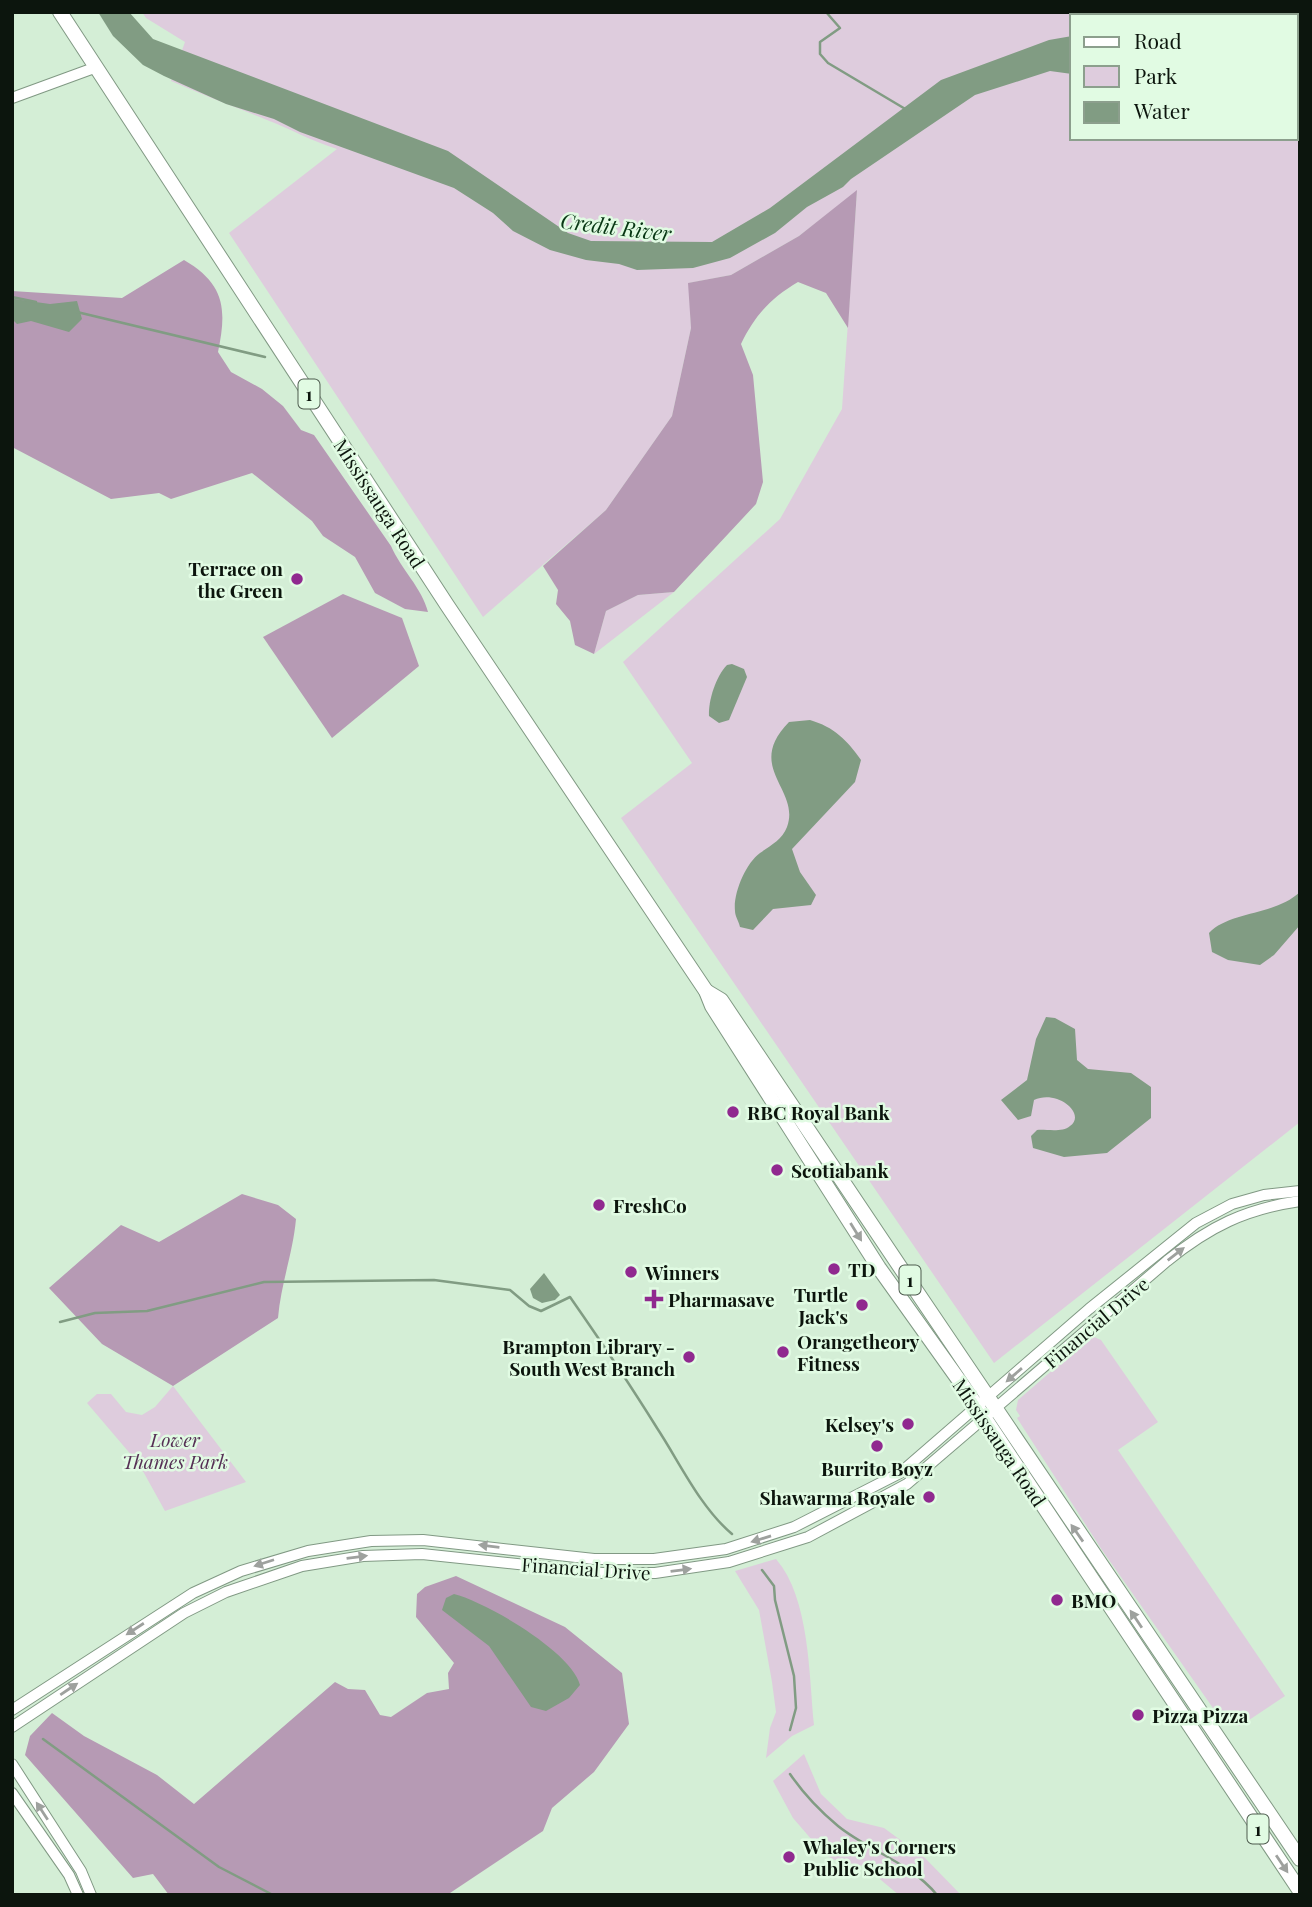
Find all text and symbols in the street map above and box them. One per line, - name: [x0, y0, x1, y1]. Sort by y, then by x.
- legend: [1070, 14, 1298, 140]
- text: Road: [1134, 26, 1182, 54]
- text: Park: [1134, 61, 1178, 89]
- text: Water: [1133, 96, 1190, 124]
- water label: Credit River: [559, 205, 674, 247]
- road number: 1: [298, 380, 320, 408]
- street label: Mississauga Road: [328, 433, 432, 573]
- place label: Terrace on the Green: [188, 555, 283, 603]
- marker: Terrace on the Green: [289, 571, 305, 587]
- place label: RBC Royal Bank: [747, 1099, 890, 1125]
- marker: RBC Royal Bank: [725, 1104, 741, 1120]
- place label: Scotiabank: [791, 1157, 889, 1183]
- marker: Scotiabank: [769, 1162, 785, 1178]
- place label: FreshCo: [613, 1192, 687, 1218]
- marker: FreshCo: [591, 1197, 607, 1213]
- one-way arrow: [850, 1222, 863, 1242]
- one-way arrow: [1167, 1248, 1185, 1262]
- place label: TD: [848, 1256, 875, 1282]
- place label: Winners: [644, 1259, 720, 1285]
- marker: TD: [826, 1261, 842, 1277]
- marker: Winners: [623, 1264, 639, 1280]
- road number: 1: [900, 1266, 920, 1294]
- street label: Financial Drive: [1038, 1270, 1154, 1374]
- place label: Turtle Jack's: [794, 1281, 848, 1329]
- place label: Pharmasave: [668, 1286, 775, 1312]
- marker: Pharmasave: [646, 1291, 662, 1307]
- marker: Turtle Jack's: [854, 1297, 870, 1313]
- place label: Orangetheory Fitness: [797, 1328, 920, 1376]
- place label: Brampton Library - South West Branch: [502, 1333, 675, 1381]
- marker: Orangetheory Fitness: [775, 1344, 791, 1360]
- marker: Brampton Library - South West Branch: [681, 1349, 697, 1365]
- one-way arrow: [1005, 1367, 1023, 1383]
- street label: Mississauga Road: [948, 1373, 1052, 1511]
- place label: Kelsey's: [825, 1411, 894, 1437]
- marker: Kelsey's: [900, 1416, 916, 1432]
- park label: Lower Thames Park: [122, 1426, 228, 1474]
- marker: Burrito Boyz: [869, 1438, 885, 1454]
- place label: Burrito Boyz: [821, 1455, 933, 1481]
- place label: Shawarma Royale: [760, 1484, 915, 1510]
- marker: Shawarma Royale: [921, 1489, 937, 1505]
- one-way arrow: [1070, 1524, 1084, 1542]
- one-way arrow: [750, 1535, 771, 1545]
- one-way arrow: [478, 1541, 500, 1552]
- one-way arrow: [346, 1551, 368, 1562]
- street label: Financial Drive: [521, 1551, 651, 1585]
- one-way arrow: [253, 1558, 274, 1569]
- one-way arrow: [671, 1565, 693, 1576]
- place label: BMO: [1071, 1587, 1116, 1613]
- marker: BMO: [1049, 1592, 1065, 1608]
- one-way arrow: [1130, 1609, 1143, 1629]
- one-way arrow: [125, 1622, 145, 1635]
- one-way arrow: [59, 1683, 78, 1696]
- place label: Pizza Pizza: [1152, 1702, 1249, 1728]
- marker: Pizza Pizza: [1130, 1707, 1146, 1723]
- one-way arrow: [35, 1801, 48, 1821]
- road number: 1: [1248, 1814, 1268, 1843]
- place label: Whaley's Corners Public School: [802, 1833, 956, 1881]
- marker: Whaley's Corners Public School: [781, 1849, 797, 1865]
- one-way arrow: [1275, 1855, 1289, 1873]

